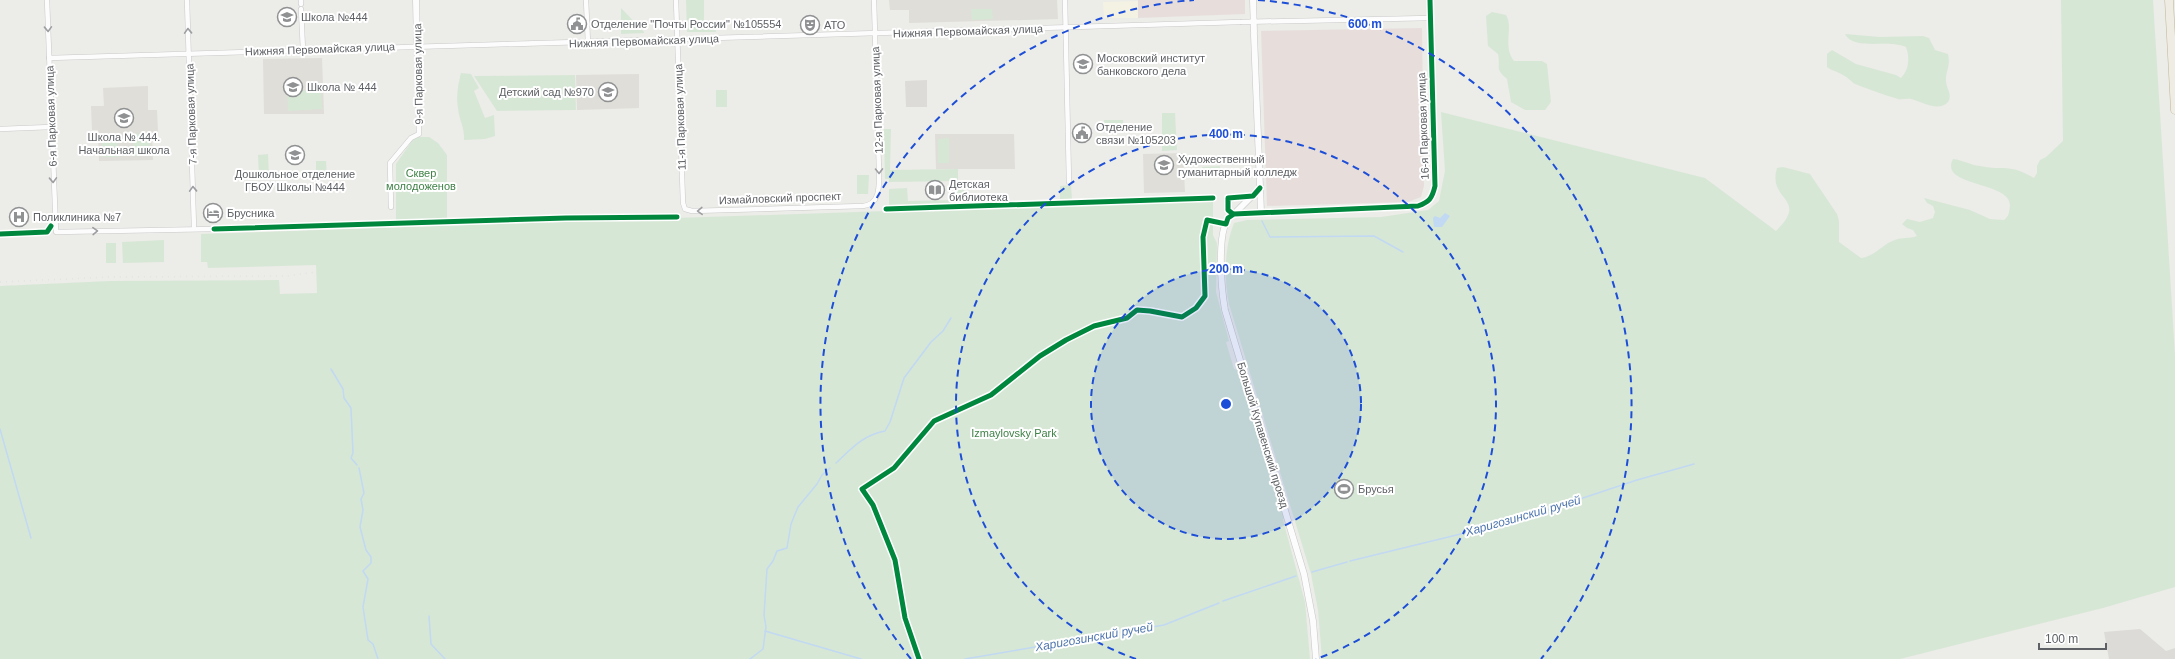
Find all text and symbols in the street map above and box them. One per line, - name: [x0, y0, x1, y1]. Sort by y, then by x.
- school or university icon: Школа №444: [276, 6, 298, 28]
- place label: Школа №444: [301, 11, 368, 23]
- public building icon: Отделение "Почты России" №105554: [566, 13, 588, 35]
- theatre icon: АТО: [799, 14, 821, 36]
- text: 600 m: [1348, 17, 1382, 31]
- place label: Отделение "Почты России" №105554: [591, 18, 781, 30]
- place label: АТО: [824, 19, 846, 31]
- street label: 9-я Парковая улица: [411, 22, 425, 125]
- street label: Нижняя Первомайская улица: [893, 22, 1044, 40]
- one-way arrow: [43, 26, 52, 32]
- one-way arrow: [184, 28, 193, 34]
- street label: Нижняя Первомайская улица: [569, 32, 720, 50]
- street label: Нижняя Первомайская улица: [245, 40, 396, 58]
- street label: 12-я Парковая улица: [869, 45, 885, 154]
- place label: Московский институт банковского дела: [1097, 52, 1205, 77]
- school or university icon: Московский институт банковского дела: [1072, 53, 1094, 75]
- street label: 7-я Парковая улица: [183, 62, 199, 165]
- street label: 11-я Парковая улица: [672, 63, 688, 170]
- street label: 6-я Парковая улица: [43, 64, 59, 167]
- street label: 16-я Парковая улица: [1415, 71, 1431, 180]
- school or university icon: Школа № 444: [282, 76, 304, 98]
- place label: Школа № 444: [307, 81, 377, 93]
- school or university icon: Детский сад №970: [597, 81, 619, 103]
- place label: Детский сад №970: [499, 86, 594, 98]
- school or university icon: Школа № 444. Начальная школа: [113, 107, 135, 129]
- place label: Отделение связи №105203: [1096, 121, 1176, 146]
- public building icon: Отделение связи №105203: [1071, 122, 1093, 144]
- text: 400 m: [1209, 127, 1243, 141]
- place label: Школа № 444. Начальная школа: [78, 131, 170, 156]
- school or university icon: Дошкольное отделение ГБОУ Школы №444: [284, 144, 306, 166]
- place label: Художественный гуманитарный колледж: [1178, 153, 1298, 178]
- school or university icon: Художественный гуманитарный колледж: [1153, 154, 1175, 176]
- park label: Сквер молодоженов: [386, 167, 456, 192]
- place label: Дошкольное отделение ГБОУ Школы №444: [235, 168, 355, 193]
- one-way arrow: [875, 168, 883, 174]
- one-way arrow: [49, 177, 58, 183]
- place label: Детская библиотека: [949, 178, 1009, 203]
- library icon: Детская библиотека: [924, 179, 946, 201]
- one-way arrow: [189, 186, 197, 192]
- street label: Измайловский проспект: [719, 190, 841, 206]
- hotel icon: Брусника: [202, 202, 224, 224]
- hospital icon: Поликлиника №7: [8, 206, 30, 228]
- place label: Брусника: [227, 207, 275, 219]
- one-way arrow: [697, 207, 703, 215]
- place label: Поликлиника №7: [33, 211, 121, 223]
- one-way arrow: [92, 226, 98, 235]
- text: 200 m: [1209, 262, 1243, 276]
- street label: Большой Купавенский проезд: [1235, 360, 1291, 510]
- centre of rings: [1219, 397, 1233, 411]
- park label: Izmaylovsky Park: [971, 427, 1057, 439]
- sports icon: Брусья: [1333, 478, 1355, 500]
- place label: Брусья: [1358, 483, 1394, 495]
- water label: Харигозинский ручей: [1463, 493, 1583, 539]
- water label: Харигозинский ручей: [1033, 620, 1154, 654]
- scale bar: [2039, 625, 2106, 651]
- text: 100 m: [2045, 632, 2078, 646]

